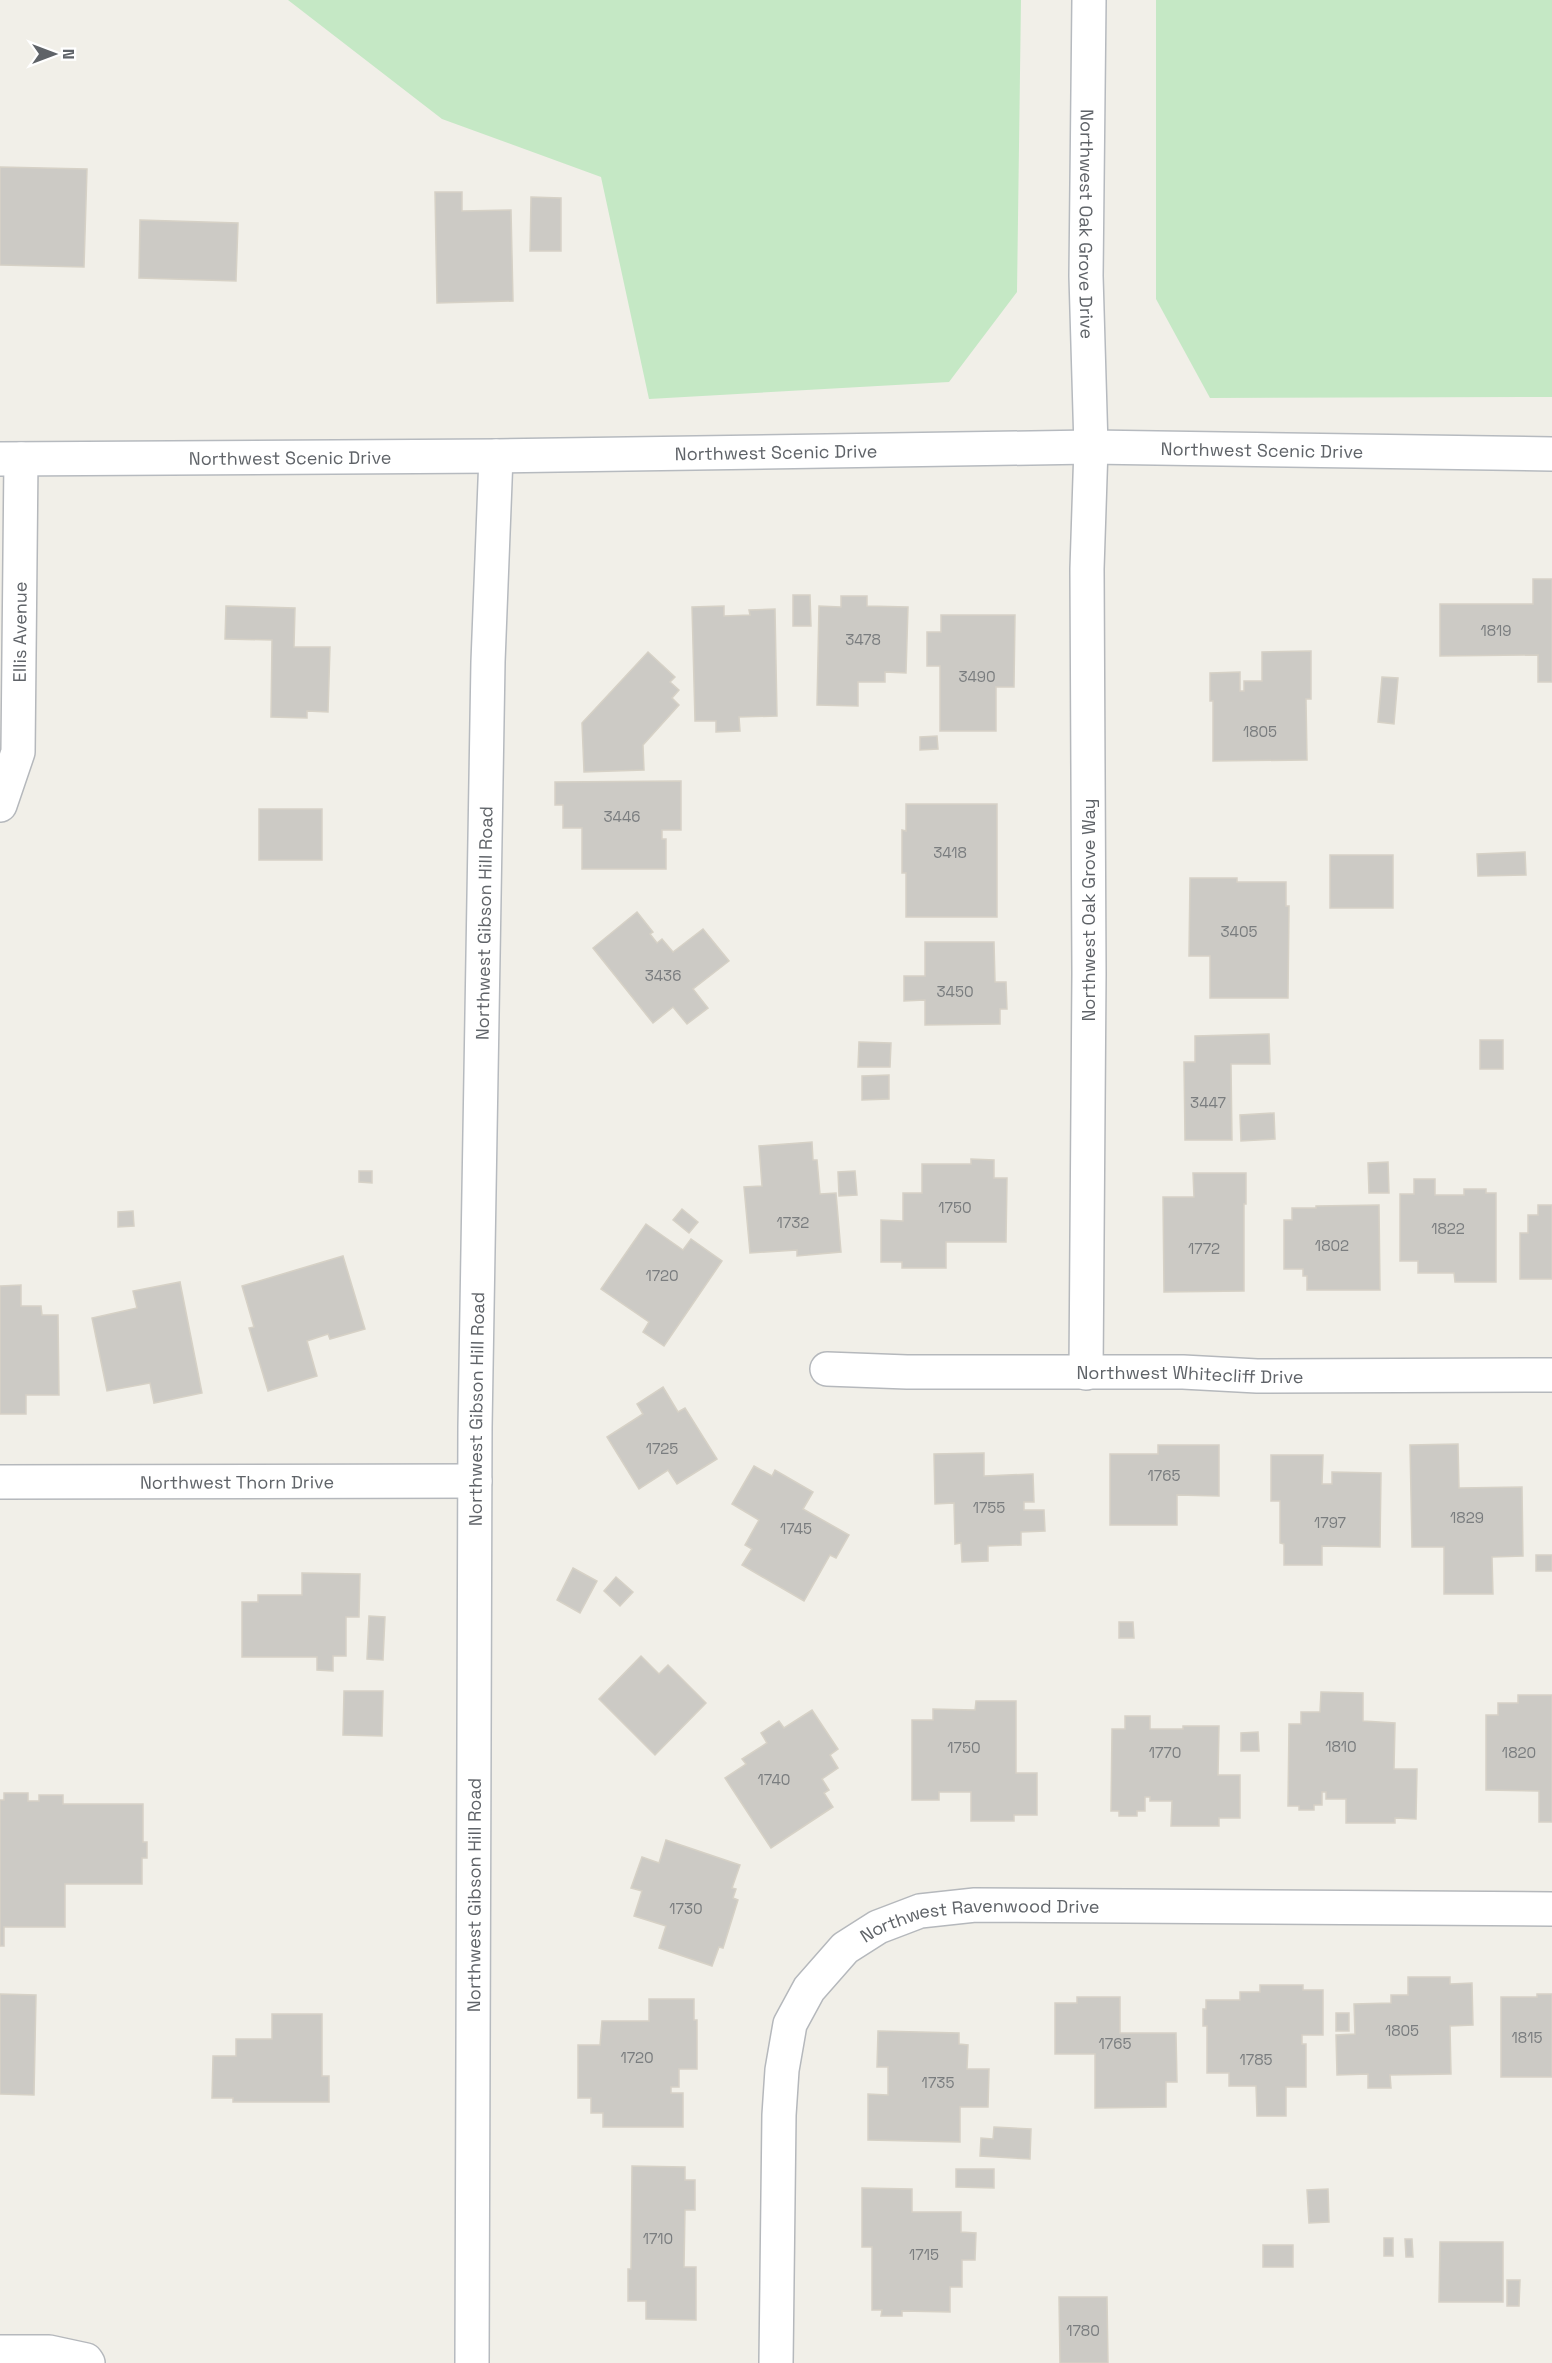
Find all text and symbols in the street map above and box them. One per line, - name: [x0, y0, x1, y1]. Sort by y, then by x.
- north arrow: [24, 24, 84, 84]
- text: N: [58, 49, 79, 59]
- street label: Northwest Oak Grove Drive: [1074, 109, 1099, 339]
- street label: Northwest Scenic Drive: [1160, 437, 1363, 463]
- street label: Northwest Scenic Drive: [674, 439, 877, 465]
- street label: Northwest Scenic Drive: [189, 445, 391, 469]
- street label: Ellis Avenue: [7, 581, 31, 683]
- house number: 1819: [1480, 621, 1512, 640]
- house number: 3478: [845, 630, 881, 649]
- house number: 3490: [958, 667, 996, 686]
- house number: 1805: [1243, 722, 1277, 741]
- street label: Northwest Oak Grove Way: [1077, 798, 1100, 1022]
- street label: Northwest Gibson Hill Road: [470, 806, 497, 1040]
- house number: 3446: [604, 807, 641, 826]
- house number: 3418: [933, 843, 967, 862]
- house number: 3405: [1220, 922, 1258, 941]
- house number: 3436: [645, 966, 681, 985]
- house number: 3450: [936, 982, 974, 1001]
- house number: 3447: [1190, 1093, 1226, 1112]
- house number: 1750: [938, 1198, 972, 1217]
- house number: 1732: [777, 1213, 809, 1232]
- house number: 1822: [1431, 1219, 1465, 1238]
- house number: 1802: [1315, 1236, 1349, 1255]
- house number: 1772: [1188, 1239, 1220, 1258]
- house number: 1720: [645, 1266, 679, 1285]
- street label: Northwest Gibson Hill Road: [463, 1292, 489, 1526]
- street label: Northwest Whitecliff Drive: [1076, 1361, 1303, 1388]
- house number: 1725: [646, 1439, 678, 1458]
- house number: 1765: [1148, 1466, 1180, 1485]
- street label: Northwest Thorn Drive: [140, 1470, 334, 1493]
- house number: 1755: [973, 1498, 1005, 1517]
- house number: 1829: [1450, 1508, 1484, 1527]
- house number: 1797: [1314, 1513, 1346, 1532]
- house number: 1745: [780, 1519, 812, 1538]
- house number: 1810: [1325, 1737, 1357, 1756]
- house number: 1750: [947, 1738, 981, 1757]
- house number: 1770: [1149, 1743, 1181, 1762]
- house number: 1820: [1502, 1743, 1536, 1762]
- house number: 1740: [758, 1770, 790, 1789]
- street label: Northwest Gibson Hill Road: [462, 1778, 485, 2012]
- street label: Northwest Ravenwood Drive: [855, 1893, 1100, 1947]
- house number: 1730: [669, 1899, 703, 1918]
- house number: 1805: [1385, 2021, 1419, 2040]
- house number: 1815: [1512, 2028, 1542, 2047]
- house number: 1765: [1099, 2034, 1131, 2053]
- house number: 1720: [620, 2048, 654, 2067]
- house number: 1785: [1239, 2050, 1273, 2069]
- house number: 1735: [922, 2073, 954, 2092]
- house number: 1710: [643, 2229, 673, 2248]
- house number: 1715: [909, 2245, 939, 2264]
- house number: 1780: [1066, 2321, 1100, 2340]

